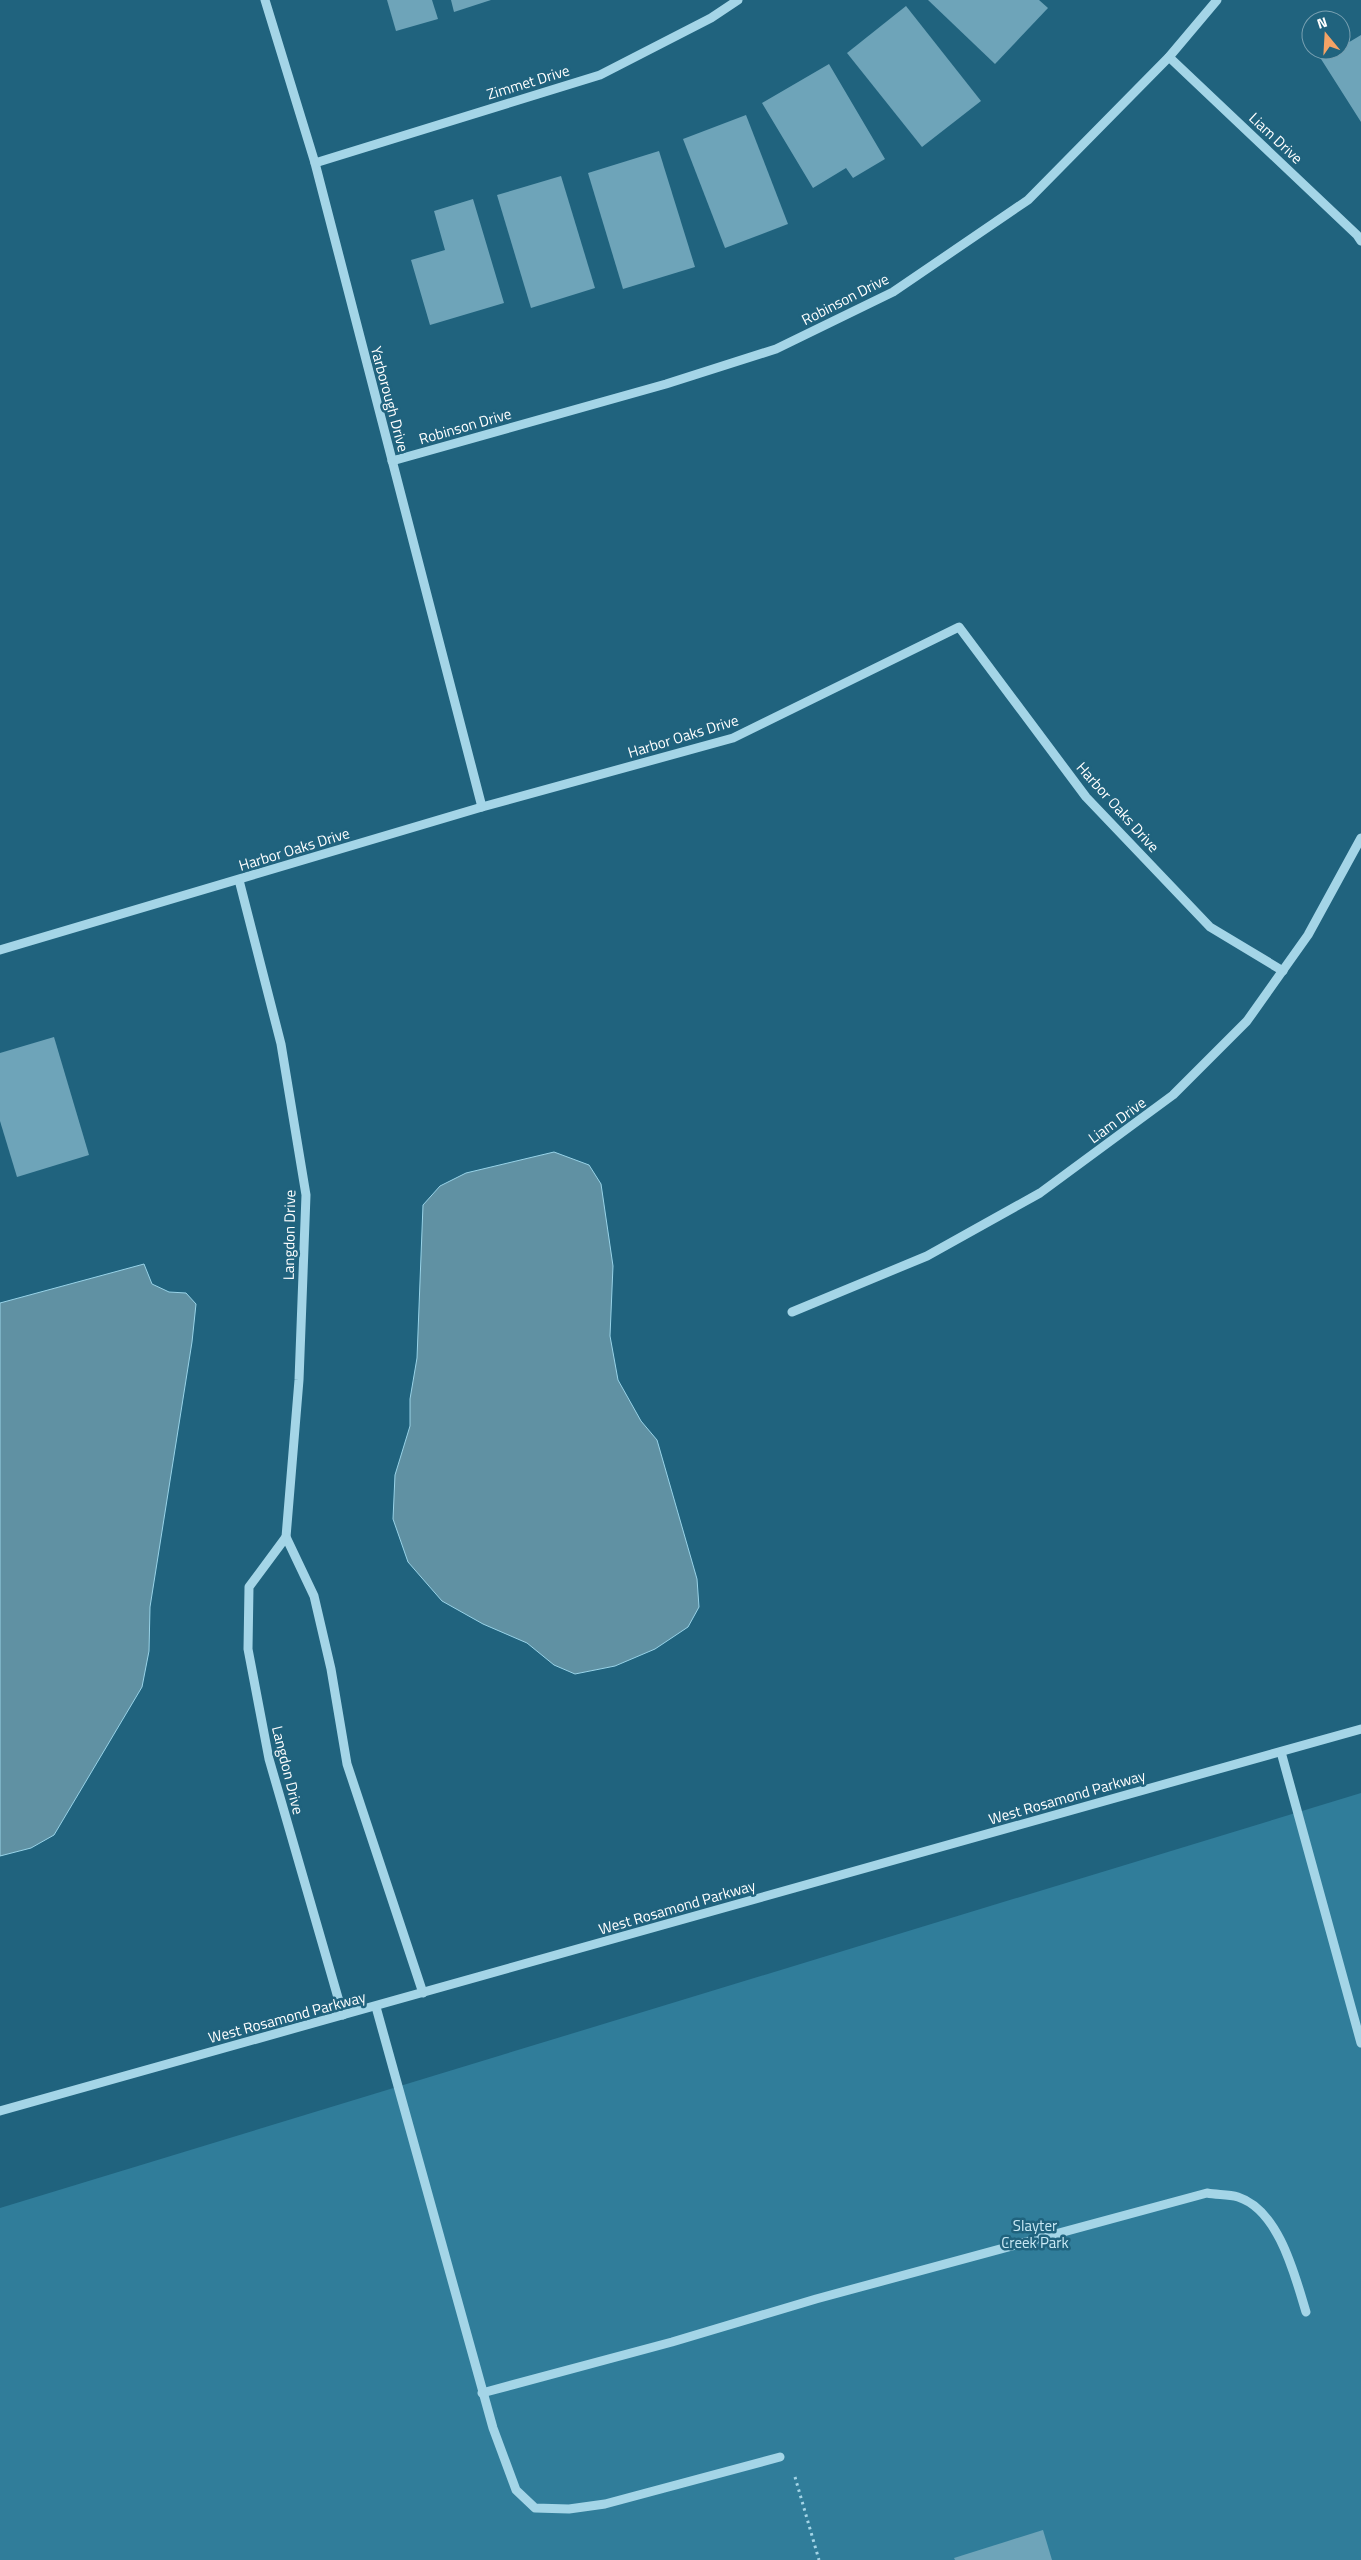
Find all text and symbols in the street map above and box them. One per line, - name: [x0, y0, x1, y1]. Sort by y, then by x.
- north arrow: [1301, 10, 1351, 60]
- text: N: [1314, 11, 1330, 34]
- street label: Zimmet Drive: [484, 59, 572, 105]
- street label: Liam Drive: [1244, 107, 1308, 169]
- street label: Robinson Drive: [797, 267, 893, 331]
- street label: Yarborough Drive: [365, 344, 415, 454]
- street label: Robinson Drive: [416, 402, 514, 450]
- street label: Harbor Oaks Drive: [625, 708, 741, 764]
- street label: Harbor Oaks Drive: [1071, 757, 1165, 857]
- street label: Harbor Oaks Drive: [236, 821, 352, 877]
- street label: Liam Drive: [1083, 1091, 1151, 1149]
- street label: Langdon Drive: [277, 1190, 301, 1280]
- street label: Langdon Drive: [266, 1723, 310, 1817]
- street label: West Rosamond Parkway: [986, 1764, 1148, 1830]
- street label: West Rosamond Parkway: [596, 1874, 758, 1940]
- street label: West Rosamond Parkway: [206, 1985, 368, 2049]
- park label: Slayter Creek Park: [1001, 2214, 1069, 2254]

